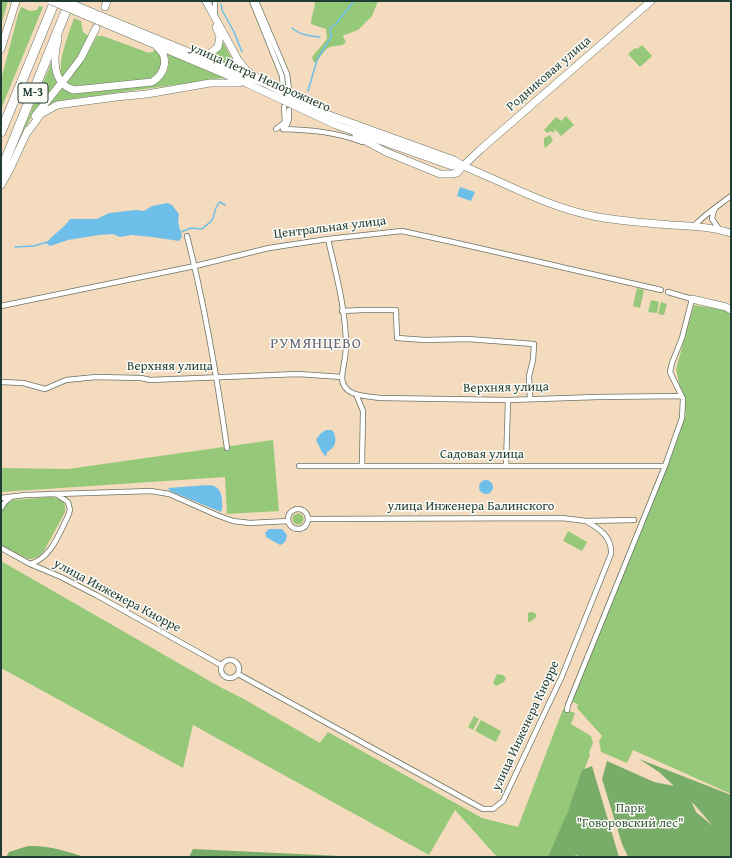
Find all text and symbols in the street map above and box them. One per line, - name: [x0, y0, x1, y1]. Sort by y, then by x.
- street label: Родниковая улица: [504, 33, 594, 115]
- street label: улица Петра Непорожнего: [187, 40, 333, 116]
- road number: М-3: [18, 83, 48, 103]
- street label: Центральная улица: [273, 213, 387, 243]
- district label: РУМЯНЦЕВО: [270, 335, 362, 353]
- street label: Верхняя улица: [127, 359, 213, 375]
- street label: Верхняя улица: [463, 379, 549, 397]
- street label: Садовая улица: [440, 447, 524, 463]
- street label: улица Инженера Балинского: [388, 499, 554, 515]
- street label: улица Инженера Кнорре: [51, 556, 183, 636]
- street label: улица Инженера Кнорре: [489, 658, 563, 794]
- park label: Парк "Говоровский лес": [576, 801, 684, 832]

